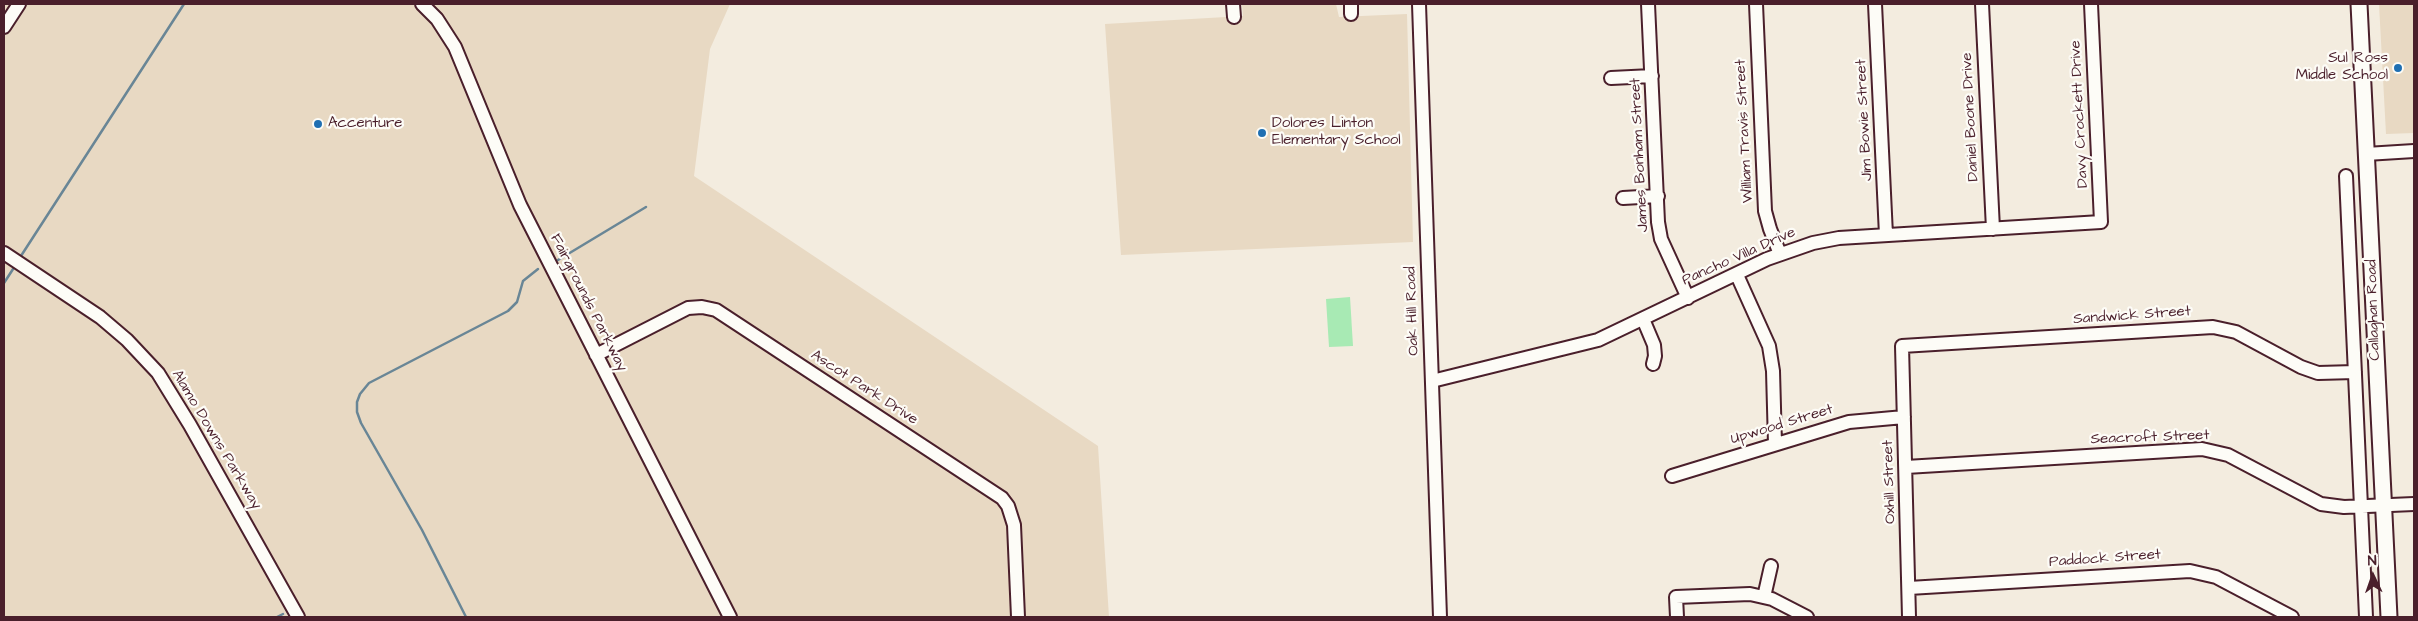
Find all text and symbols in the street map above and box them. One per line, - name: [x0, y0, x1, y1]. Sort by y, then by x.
- street label: Davy Crockett Drive: [2067, 40, 2093, 188]
- place label: Sul Ross Middle School: [2296, 50, 2388, 85]
- street label: Daniel Boone Drive: [1959, 52, 1983, 182]
- street label: William Travis Street: [1732, 59, 1758, 203]
- street label: Jim Bowie Street: [1853, 59, 1877, 181]
- marker: Sul Ross Middle School: [2392, 62, 2404, 74]
- street label: James Bonham Street: [1627, 77, 1653, 233]
- place label: Accenture: [328, 115, 402, 133]
- place label: Dolores Linton Elementary School: [1272, 115, 1401, 150]
- marker: Accenture: [312, 118, 324, 130]
- marker: Dolores Linton Elementary School: [1256, 127, 1268, 139]
- street label: Pancho Villa Drive: [1679, 224, 1799, 290]
- street label: Fairgrounds Parkway: [545, 231, 631, 375]
- street label: Callaghan Road: [2363, 259, 2385, 361]
- street label: Oak Hill Road: [1402, 266, 1424, 356]
- street label: Sandwick Street: [2073, 303, 2191, 329]
- street label: Ascot Park Drive: [807, 347, 921, 429]
- street label: Alamo Downs Parkway: [167, 367, 265, 513]
- street label: Upwood Street: [1729, 401, 1835, 449]
- street label: Seacroft Street: [2090, 427, 2210, 449]
- street label: Oxhill Street: [1880, 440, 1900, 524]
- street label: Paddock Street: [2049, 546, 2161, 572]
- north arrow: [2348, 551, 2398, 601]
- text: N: [2367, 551, 2377, 571]

